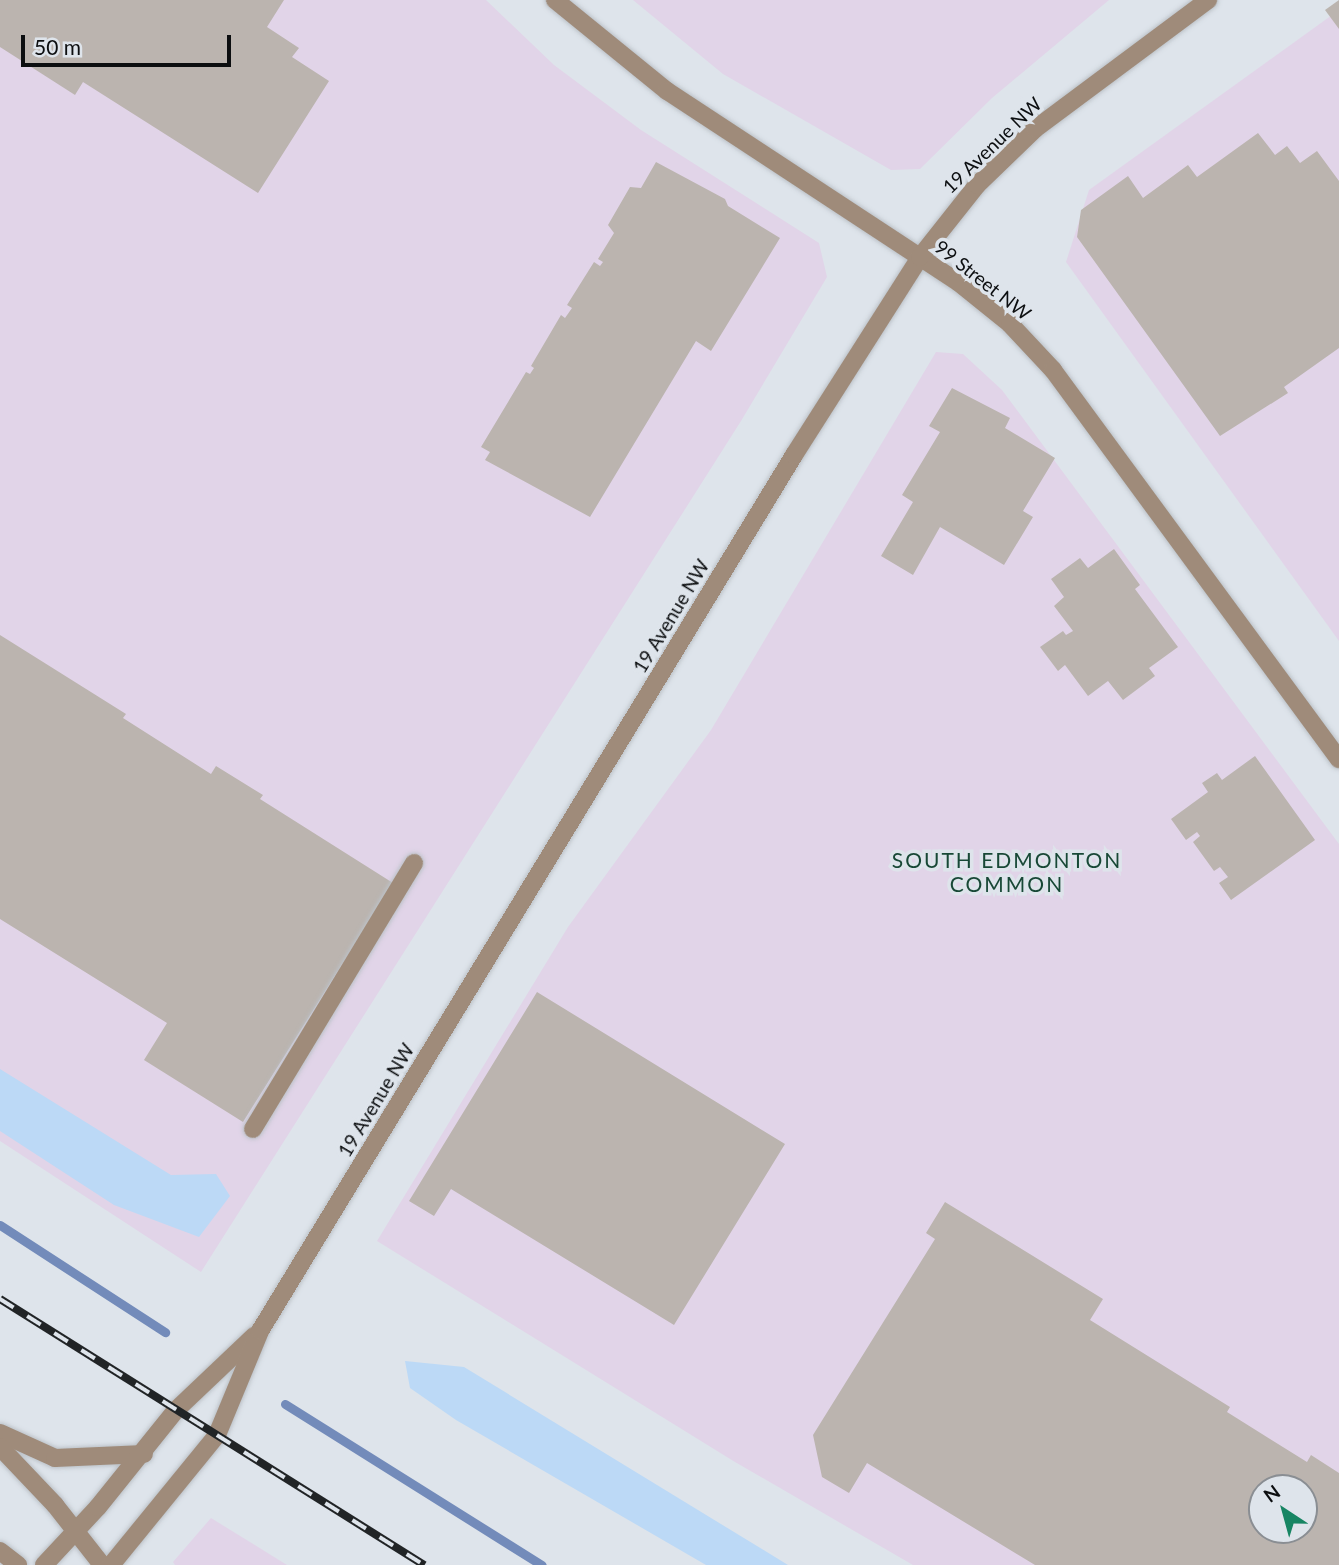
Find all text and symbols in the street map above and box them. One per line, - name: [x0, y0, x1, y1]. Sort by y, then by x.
- scale bar: [24, 21, 234, 65]
- text: 50 m: [34, 34, 81, 59]
- street label: 19 Avenue NW: [938, 92, 1046, 198]
- street label: 99 Street NW: [930, 235, 1036, 325]
- street label: 19 Avenue NW: [628, 555, 714, 677]
- district label: SOUTH EDMONTON COMMON: [894, 847, 1120, 897]
- street label: 19 Avenue NW: [333, 1039, 419, 1161]
- north arrow: [1248, 1474, 1318, 1544]
- text: N: [1259, 1480, 1284, 1507]

